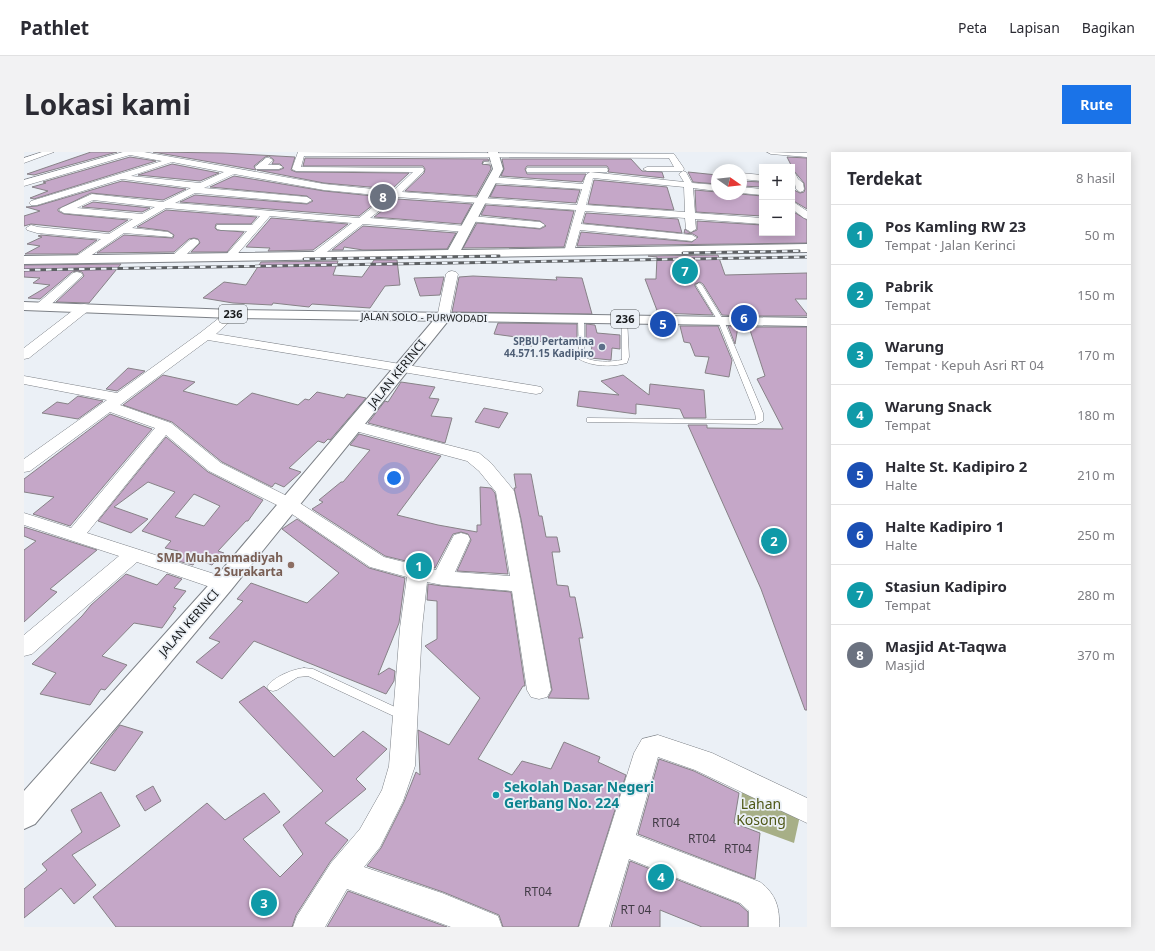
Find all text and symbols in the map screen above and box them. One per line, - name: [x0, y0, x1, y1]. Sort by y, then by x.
- text: Pathlet: [20, 15, 89, 41]
- text: Peta: [958, 18, 987, 37]
- text: Lapisan: [1009, 18, 1060, 37]
- text: Bagikan: [1082, 18, 1135, 37]
- text: Lokasi kami: [24, 85, 191, 123]
- button: Rute: [1062, 85, 1131, 124]
- north arrow: [711, 164, 747, 200]
- map controls: [759, 164, 795, 236]
- button: +: [759, 164, 795, 200]
- text: Terdekat: [847, 167, 922, 190]
- text: 8 hasil: [1076, 169, 1115, 187]
- pin: 8: [370, 182, 396, 212]
- button: −: [759, 200, 795, 236]
- text: Pos Kamling RW 23: [885, 216, 1026, 236]
- text: 1: [856, 226, 864, 244]
- text: 50 m: [1085, 226, 1115, 244]
- text: Tempat · Jalan Kerinci: [885, 236, 1016, 254]
- pin: 7: [672, 256, 698, 286]
- text: Pabrik: [885, 276, 933, 296]
- text: 2: [856, 286, 864, 304]
- text: 150 m: [1077, 286, 1115, 304]
- text: Tempat: [885, 296, 931, 314]
- pin: 6: [731, 303, 757, 333]
- road number: 236: [219, 305, 247, 323]
- street label: JALAN SOLO - PURWODADI: [360, 309, 487, 325]
- pin: 5: [650, 309, 676, 339]
- road number: 236: [611, 310, 639, 328]
- place label: SPBU Pertamina 44.571.15 Kadipiro: [504, 334, 594, 360]
- street label: JALAN KERINCI: [363, 336, 430, 412]
- text: Warung: [885, 336, 944, 356]
- marker: SPBU Pertamina 44.571.15 Kadipiro: [597, 342, 607, 352]
- text: 3: [856, 346, 864, 364]
- text: 170 m: [1077, 346, 1115, 364]
- text: Tempat · Kepuh Asri RT 04: [885, 356, 1044, 374]
- text: Warung Snack: [885, 396, 992, 416]
- text: 4: [856, 406, 864, 424]
- text: 180 m: [1077, 406, 1115, 424]
- text: Tempat: [885, 416, 931, 434]
- text: Halte St. Kadipiro 2: [885, 456, 1027, 476]
- text: 5: [856, 466, 864, 484]
- text: 210 m: [1077, 466, 1115, 484]
- your location: [384, 468, 404, 488]
- text: Halte: [885, 476, 917, 494]
- text: Halte Kadipiro 1: [885, 516, 1004, 536]
- pin: 2: [761, 526, 787, 556]
- text: 6: [856, 526, 864, 544]
- text: 250 m: [1077, 526, 1115, 544]
- text: Halte: [885, 536, 917, 554]
- place label: SMP Muhammadiyah 2 Surakarta: [157, 549, 283, 580]
- pin: 1: [406, 551, 432, 581]
- marker: SMP Muhammadiyah 2 Surakarta: [286, 560, 296, 570]
- text: Stasiun Kadipiro: [885, 576, 1007, 596]
- street label: JALAN KERINCI: [154, 586, 222, 661]
- text: 7: [856, 586, 864, 604]
- text: 280 m: [1077, 586, 1115, 604]
- text: Tempat: [885, 596, 931, 614]
- text: Masjid At-Taqwa: [885, 636, 1007, 656]
- text: 8: [856, 646, 864, 664]
- text: 370 m: [1077, 646, 1115, 664]
- text: Masjid: [885, 656, 925, 674]
- place label: Sekolah Dasar Negeri Gerbang No. 224: [504, 777, 654, 812]
- marker: Sekolah Dasar Negeri Gerbang No. 224: [491, 790, 501, 800]
- park label: Lahan Kosong: [736, 794, 786, 829]
- house number: RT04: [652, 814, 680, 831]
- house number: RT04: [688, 830, 716, 847]
- house number: RT04: [724, 840, 752, 857]
- pin: 4: [648, 862, 674, 892]
- house number: RT04: [524, 883, 552, 900]
- pin: 3: [251, 888, 277, 918]
- house number: RT 04: [621, 901, 652, 918]

